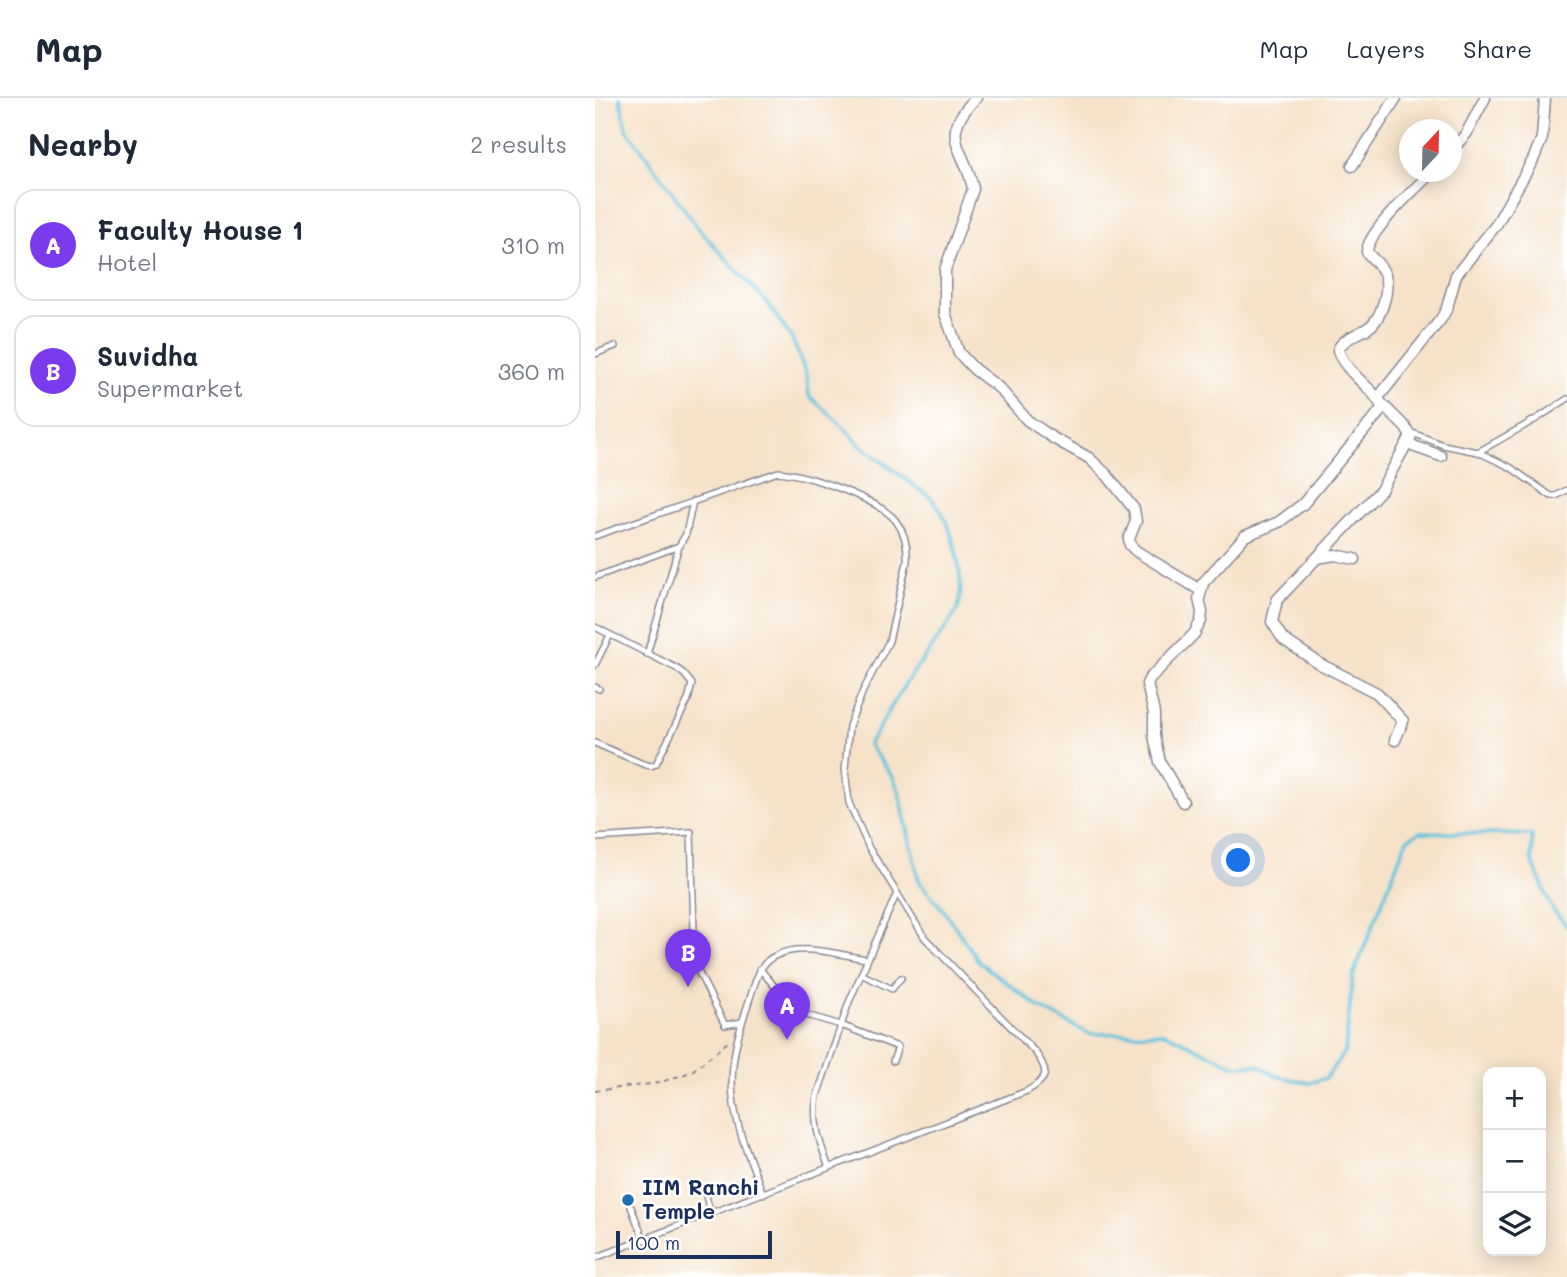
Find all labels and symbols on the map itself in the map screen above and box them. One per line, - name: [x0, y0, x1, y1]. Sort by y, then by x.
- north arrow: [1399, 119, 1462, 182]
- your location: [1221, 843, 1255, 877]
- pin: B: [665, 929, 711, 987]
- pin: A: [764, 982, 810, 1040]
- place label: IIM Ranchi Temple: [642, 1173, 759, 1224]
- marker: IIM Ranchi Temple: [620, 1192, 636, 1208]
- scale bar: [616, 1228, 772, 1260]

